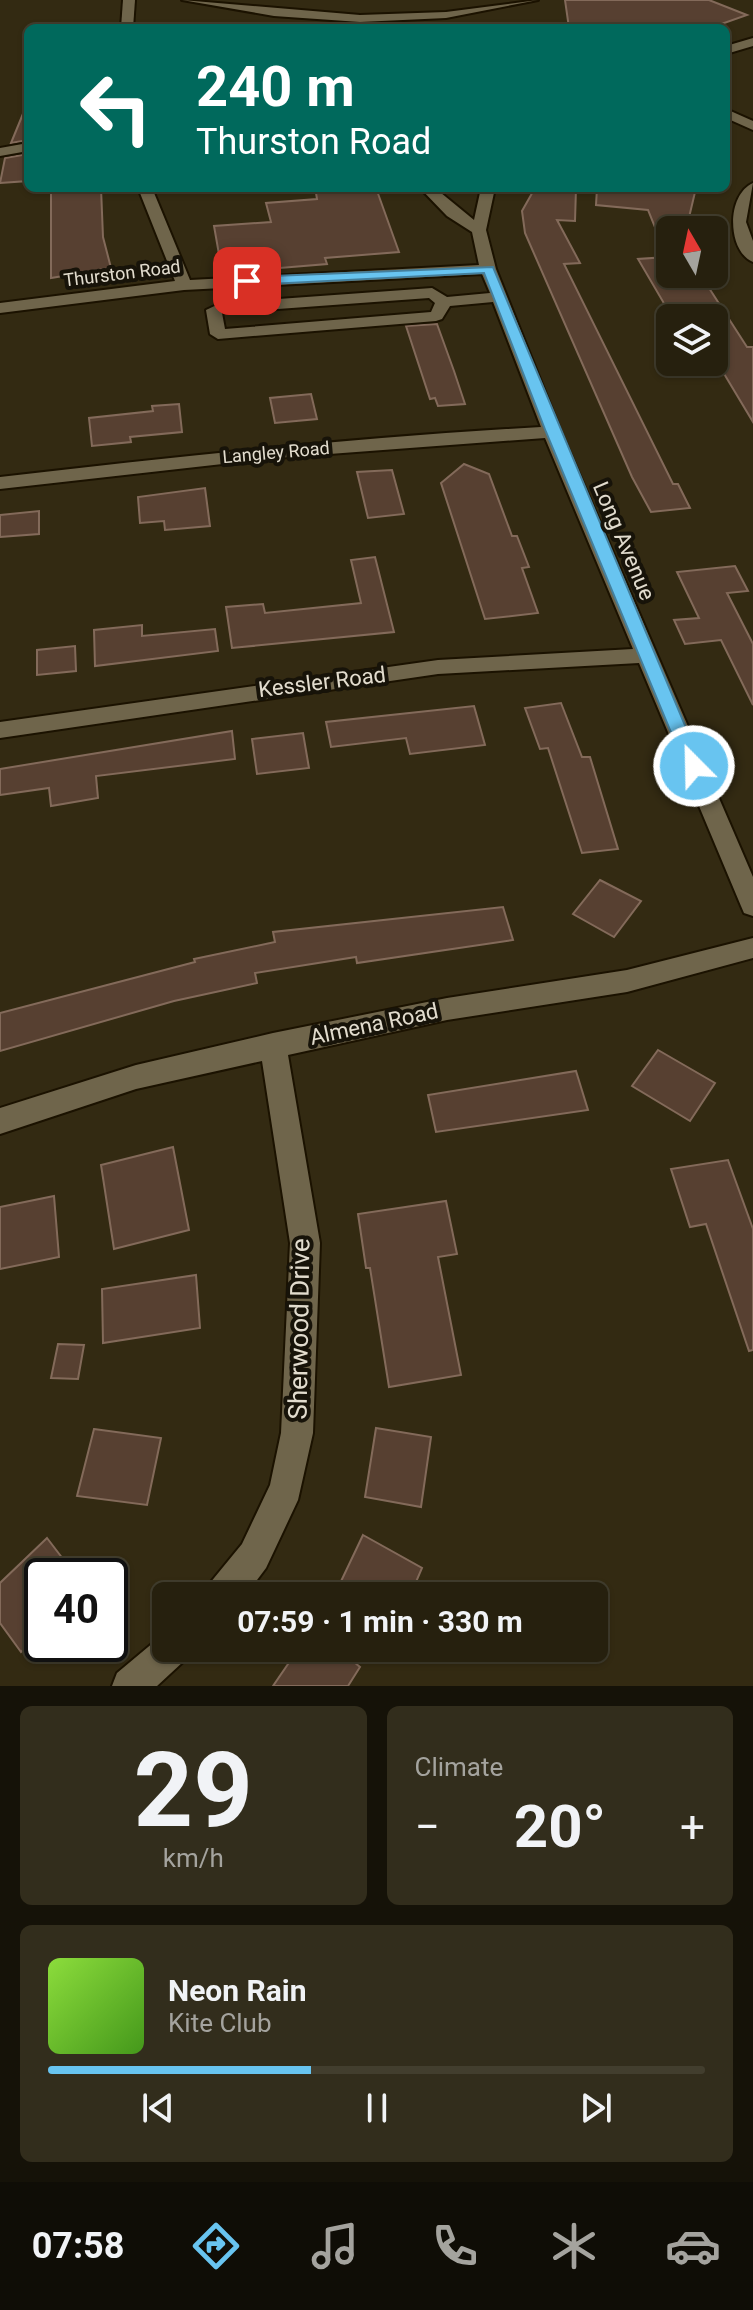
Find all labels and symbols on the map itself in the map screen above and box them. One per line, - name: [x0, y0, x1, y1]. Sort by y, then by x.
- north arrow: [656, 216, 728, 288]
- pin: [213, 247, 281, 315]
- street label: Thurston Road: [62, 255, 182, 291]
- street label: Langley Road: [221, 437, 331, 467]
- street label: Long Avenue: [588, 478, 660, 604]
- street label: Kessler Road: [257, 662, 387, 702]
- position arrow: [652, 724, 736, 808]
- street label: Almena Road: [307, 998, 441, 1050]
- street label: Sherwood Drive: [282, 1238, 316, 1420]
- speed limit sign: 40: [24, 1558, 128, 1662]

